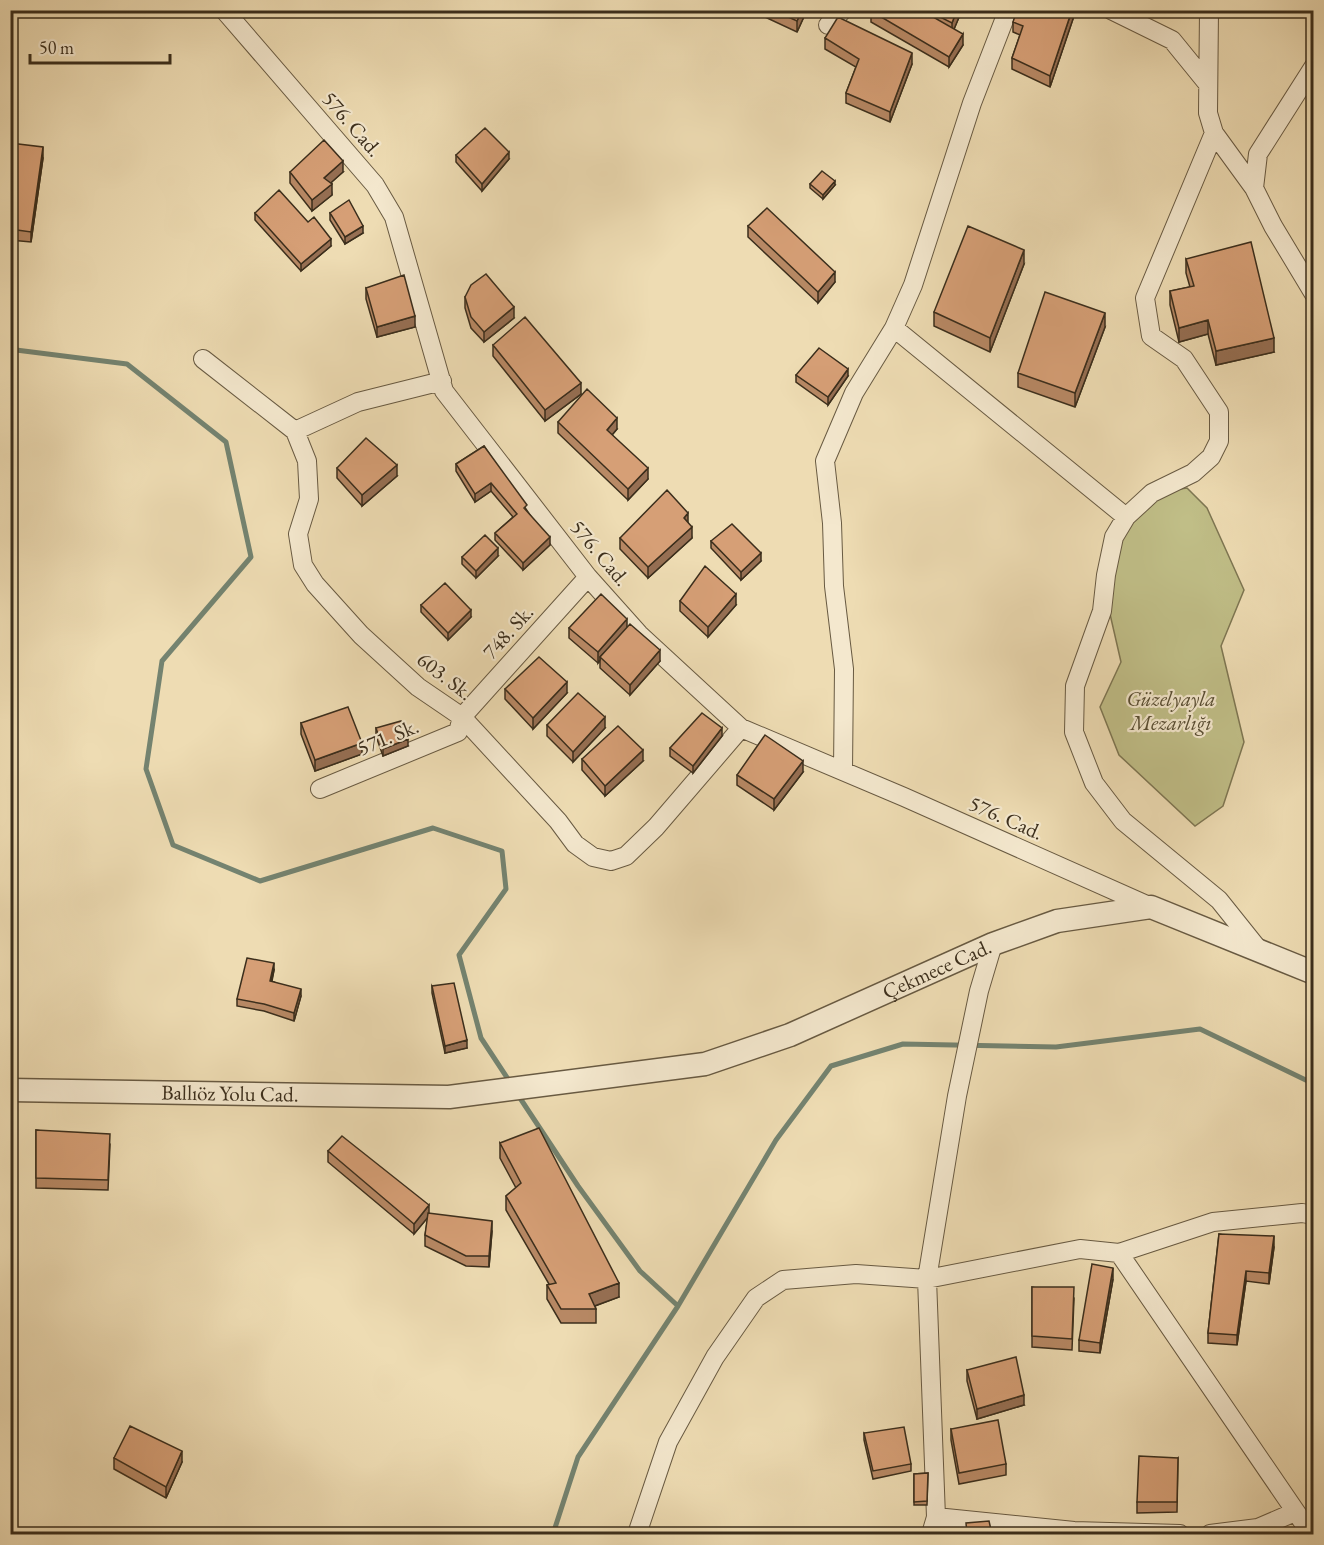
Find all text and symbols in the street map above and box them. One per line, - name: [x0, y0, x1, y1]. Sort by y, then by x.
- scale bar: [30, 27, 170, 65]
- text: 50 m: [39, 36, 74, 59]
- street label: 576. Cad.: [317, 85, 388, 162]
- street label: 576. Cad.: [565, 514, 636, 591]
- street label: 748. Sk.: [476, 599, 539, 664]
- street label: 603. Sk.: [412, 645, 479, 706]
- park label: Güzelyayla Mezarlığı: [1126, 685, 1216, 736]
- street label: 571. Sk.: [353, 712, 422, 761]
- street label: 576. Cad.: [965, 789, 1047, 846]
- street label: Çekmece Cad.: [878, 933, 995, 1005]
- street label: Ballıöz Yolu Cad.: [161, 1078, 299, 1108]

